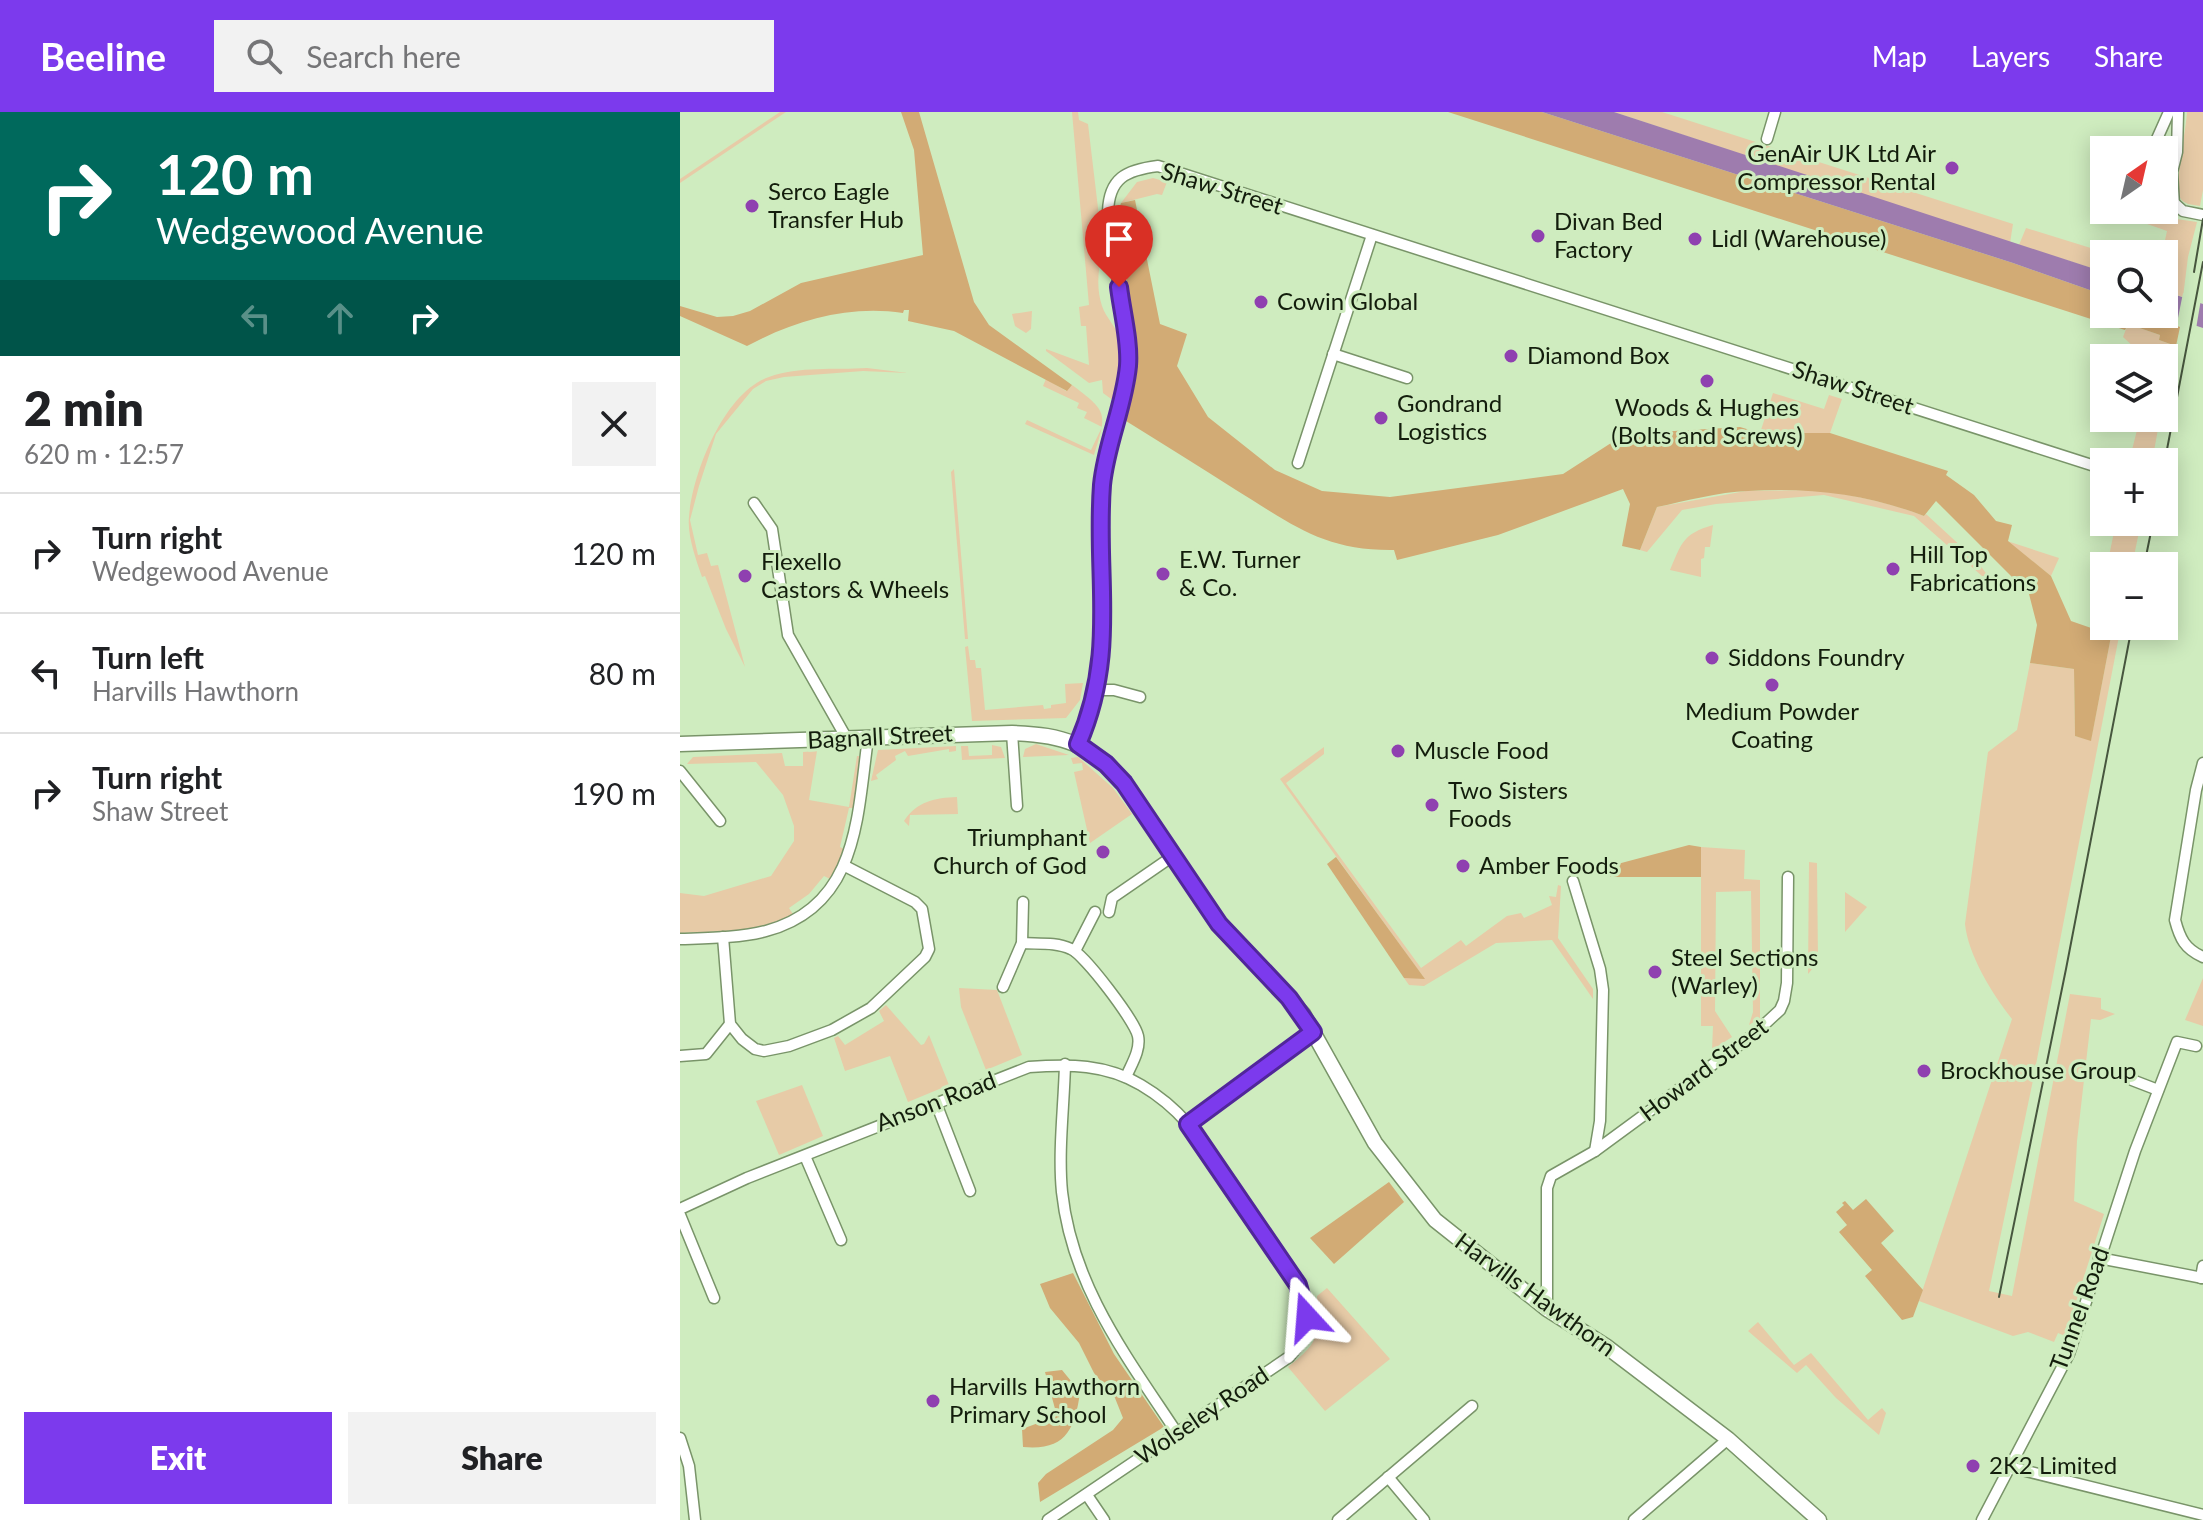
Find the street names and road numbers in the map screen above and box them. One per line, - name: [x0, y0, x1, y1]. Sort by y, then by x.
- street label: Shaw Street: [1158, 155, 1287, 220]
- street label: Shaw Street: [1789, 353, 1918, 420]
- street label: Bagnall Street: [806, 717, 954, 754]
- street label: Howard Street: [1633, 1011, 1773, 1126]
- street label: Anson Road: [871, 1064, 1000, 1137]
- street label: Harvills Hawthorn: [1450, 1226, 1622, 1362]
- street label: Tunnel Road: [2043, 1243, 2114, 1374]
- street label: Wolseley Road: [1129, 1359, 1274, 1470]

